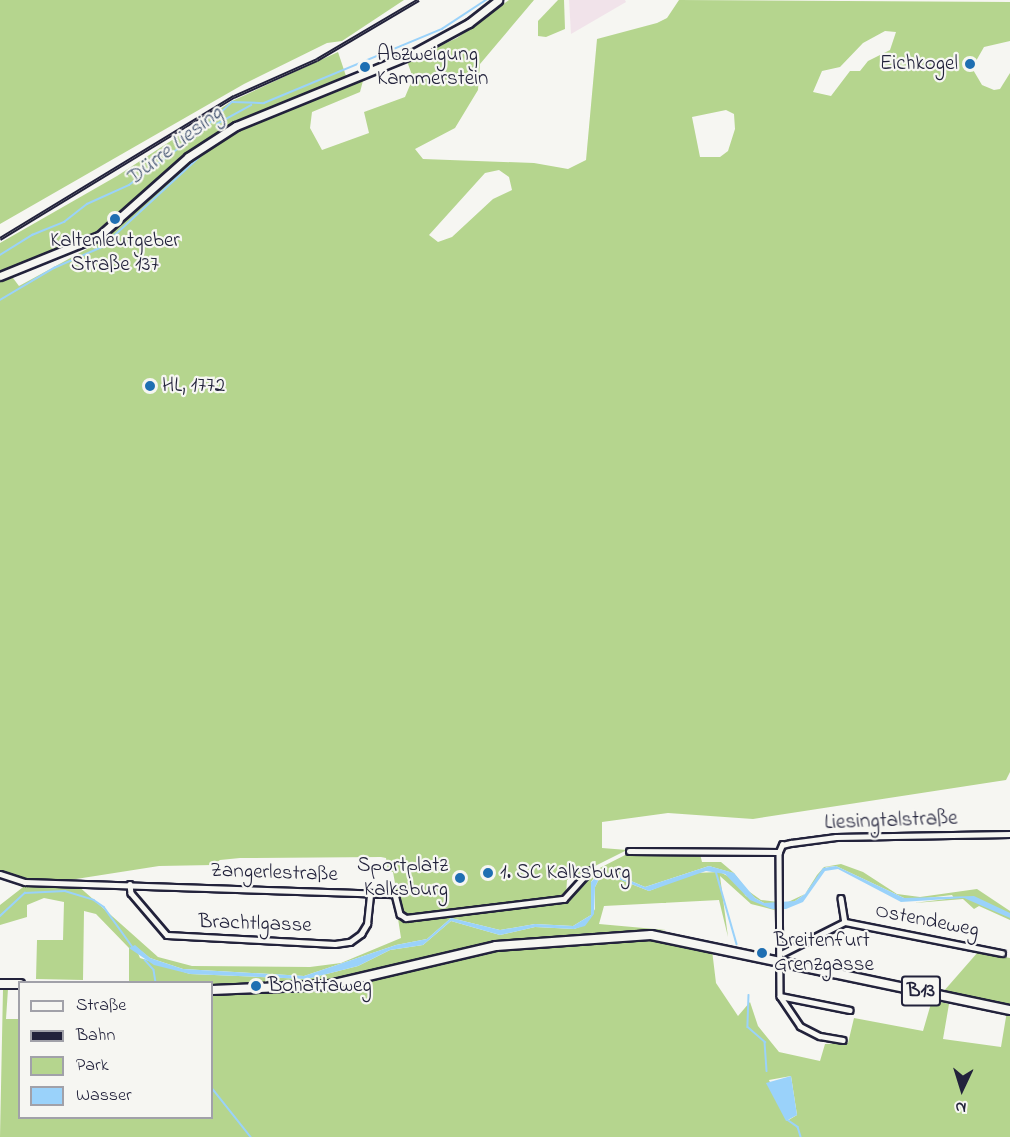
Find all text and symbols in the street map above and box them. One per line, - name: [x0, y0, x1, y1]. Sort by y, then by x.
- place label: Abzweigung Kammerstein: [377, 42, 488, 92]
- place label: Eichkogel: [880, 51, 958, 77]
- marker: Eichkogel: [963, 57, 977, 71]
- marker: Abzweigung Kammerstein: [358, 60, 372, 74]
- water label: Dürre Liesing: [121, 101, 229, 193]
- marker: Kaltenleutgeber Straße 137: [108, 212, 122, 226]
- place label: Kaltenleutgeber Straße 137: [50, 228, 180, 278]
- place label: HL, 1772: [162, 373, 225, 399]
- marker: HL, 1772: [143, 379, 157, 393]
- street label: Liesingtalstraße: [824, 806, 958, 836]
- place label: Sportplatz Kalksburg: [357, 853, 448, 903]
- street label: Zangerlestraße: [210, 858, 338, 888]
- place label: 1. SC Kalksburg: [500, 860, 630, 886]
- marker: 1. SC Kalksburg: [481, 866, 495, 880]
- marker: Sportplatz Kalksburg: [453, 871, 467, 885]
- street label: Ostendeweg: [873, 899, 981, 943]
- street label: Brachtlgasse: [198, 909, 312, 939]
- place label: Breitenfurt Grenzgasse: [774, 928, 874, 978]
- marker: Breitenfurt Grenzgasse: [755, 946, 769, 960]
- place label: Bohattaweg: [268, 973, 372, 999]
- road number: B13: [900, 974, 942, 1008]
- marker: Bohattaweg: [249, 979, 263, 993]
- legend: [18, 981, 213, 1119]
- text: Straße: [76, 993, 126, 1019]
- text: Bahn: [76, 1023, 115, 1049]
- text: Park: [76, 1053, 109, 1079]
- north arrow: [932, 1059, 992, 1119]
- text: Wasser: [76, 1083, 132, 1109]
- text: N: [955, 1095, 967, 1119]

